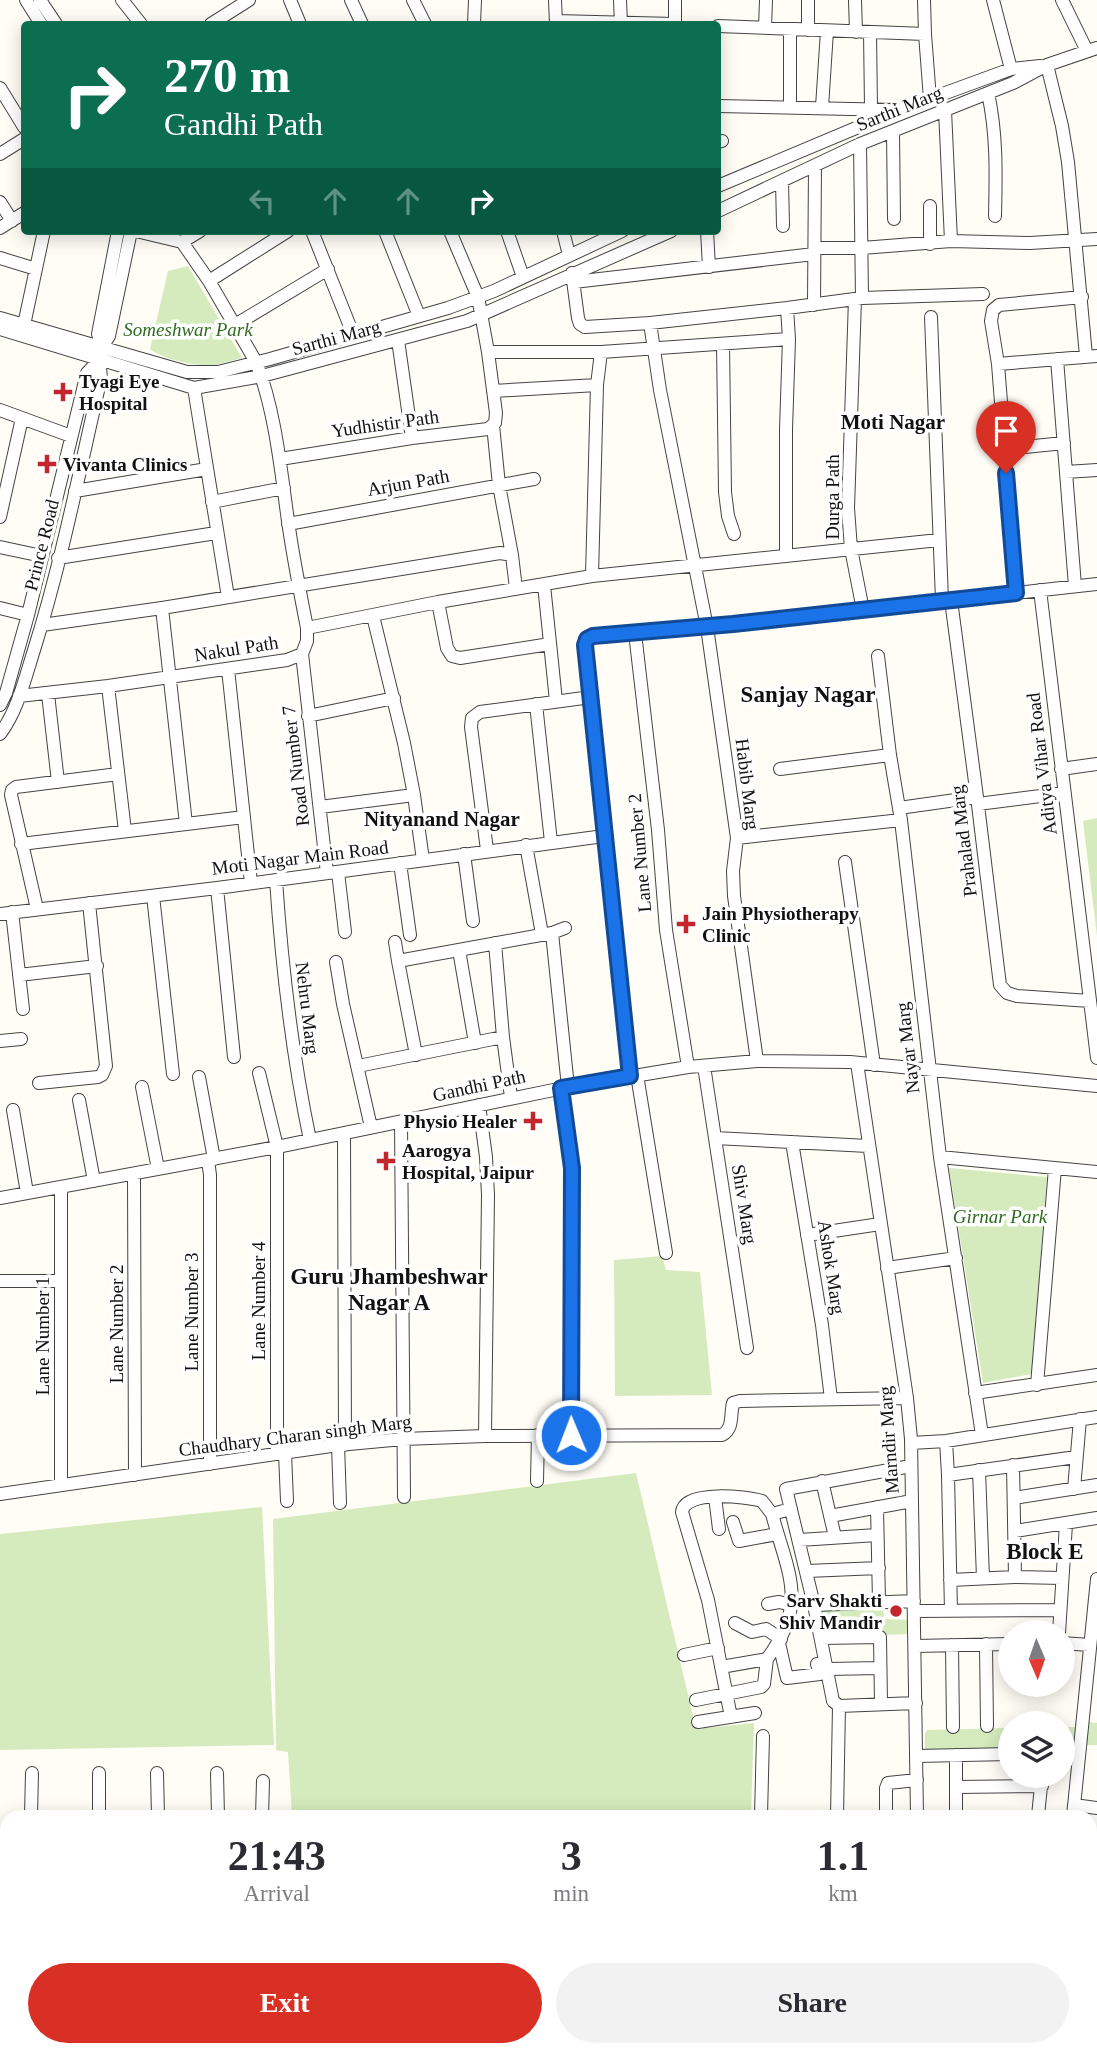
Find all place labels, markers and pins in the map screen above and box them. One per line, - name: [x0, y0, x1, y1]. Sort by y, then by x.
- place label: Tyagi Eye Hospital: [79, 371, 159, 414]
- marker: Tyagi Eye Hospital: [53, 382, 73, 402]
- pin: [976, 401, 1036, 473]
- marker: Vivanta Clinics: [37, 454, 57, 474]
- place label: Vivanta Clinics: [63, 454, 187, 475]
- place label: Jain Physiotherapy Clinic: [702, 903, 859, 946]
- marker: Jain Physiotherapy Clinic: [676, 914, 696, 934]
- place label: Physio Healer: [404, 1111, 518, 1132]
- marker: Physio Healer: [523, 1111, 543, 1131]
- place label: Aarogya Hospital, Jaipur: [402, 1140, 535, 1183]
- marker: Aarogya Hospital, Jaipur: [376, 1151, 396, 1171]
- place label: Sarv Shakti Shiv Mandir: [779, 1590, 883, 1633]
- marker: Sarv Shakti Shiv Mandir: [888, 1603, 904, 1619]

